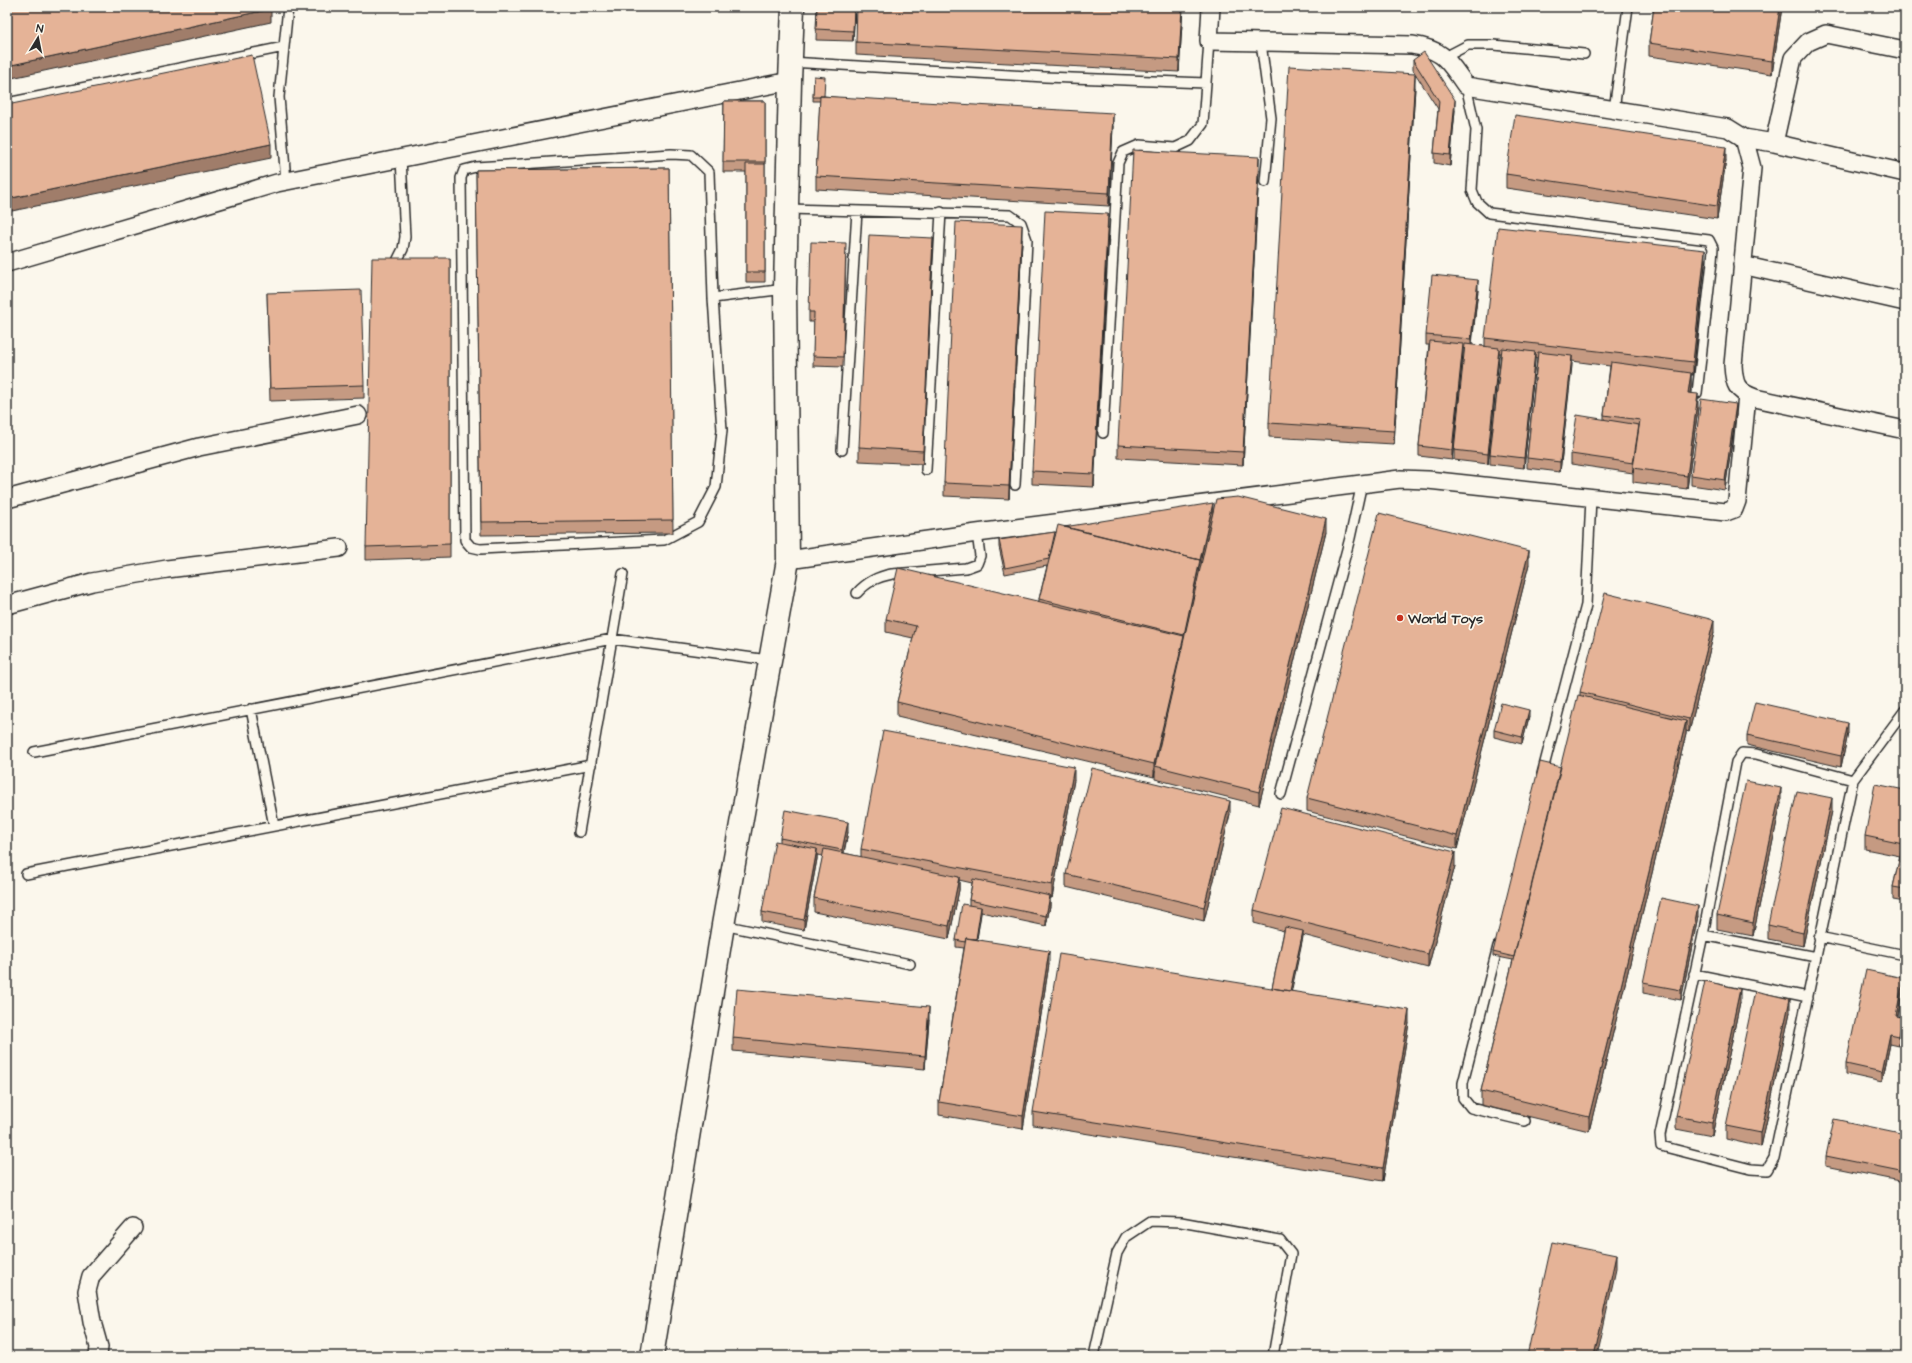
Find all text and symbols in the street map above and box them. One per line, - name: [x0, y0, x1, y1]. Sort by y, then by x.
- north arrow: [18, 18, 58, 58]
- text: N: [35, 21, 44, 37]
- place label: World Toys: [1407, 609, 1483, 629]
- marker: World Toys: [1395, 613, 1405, 623]

